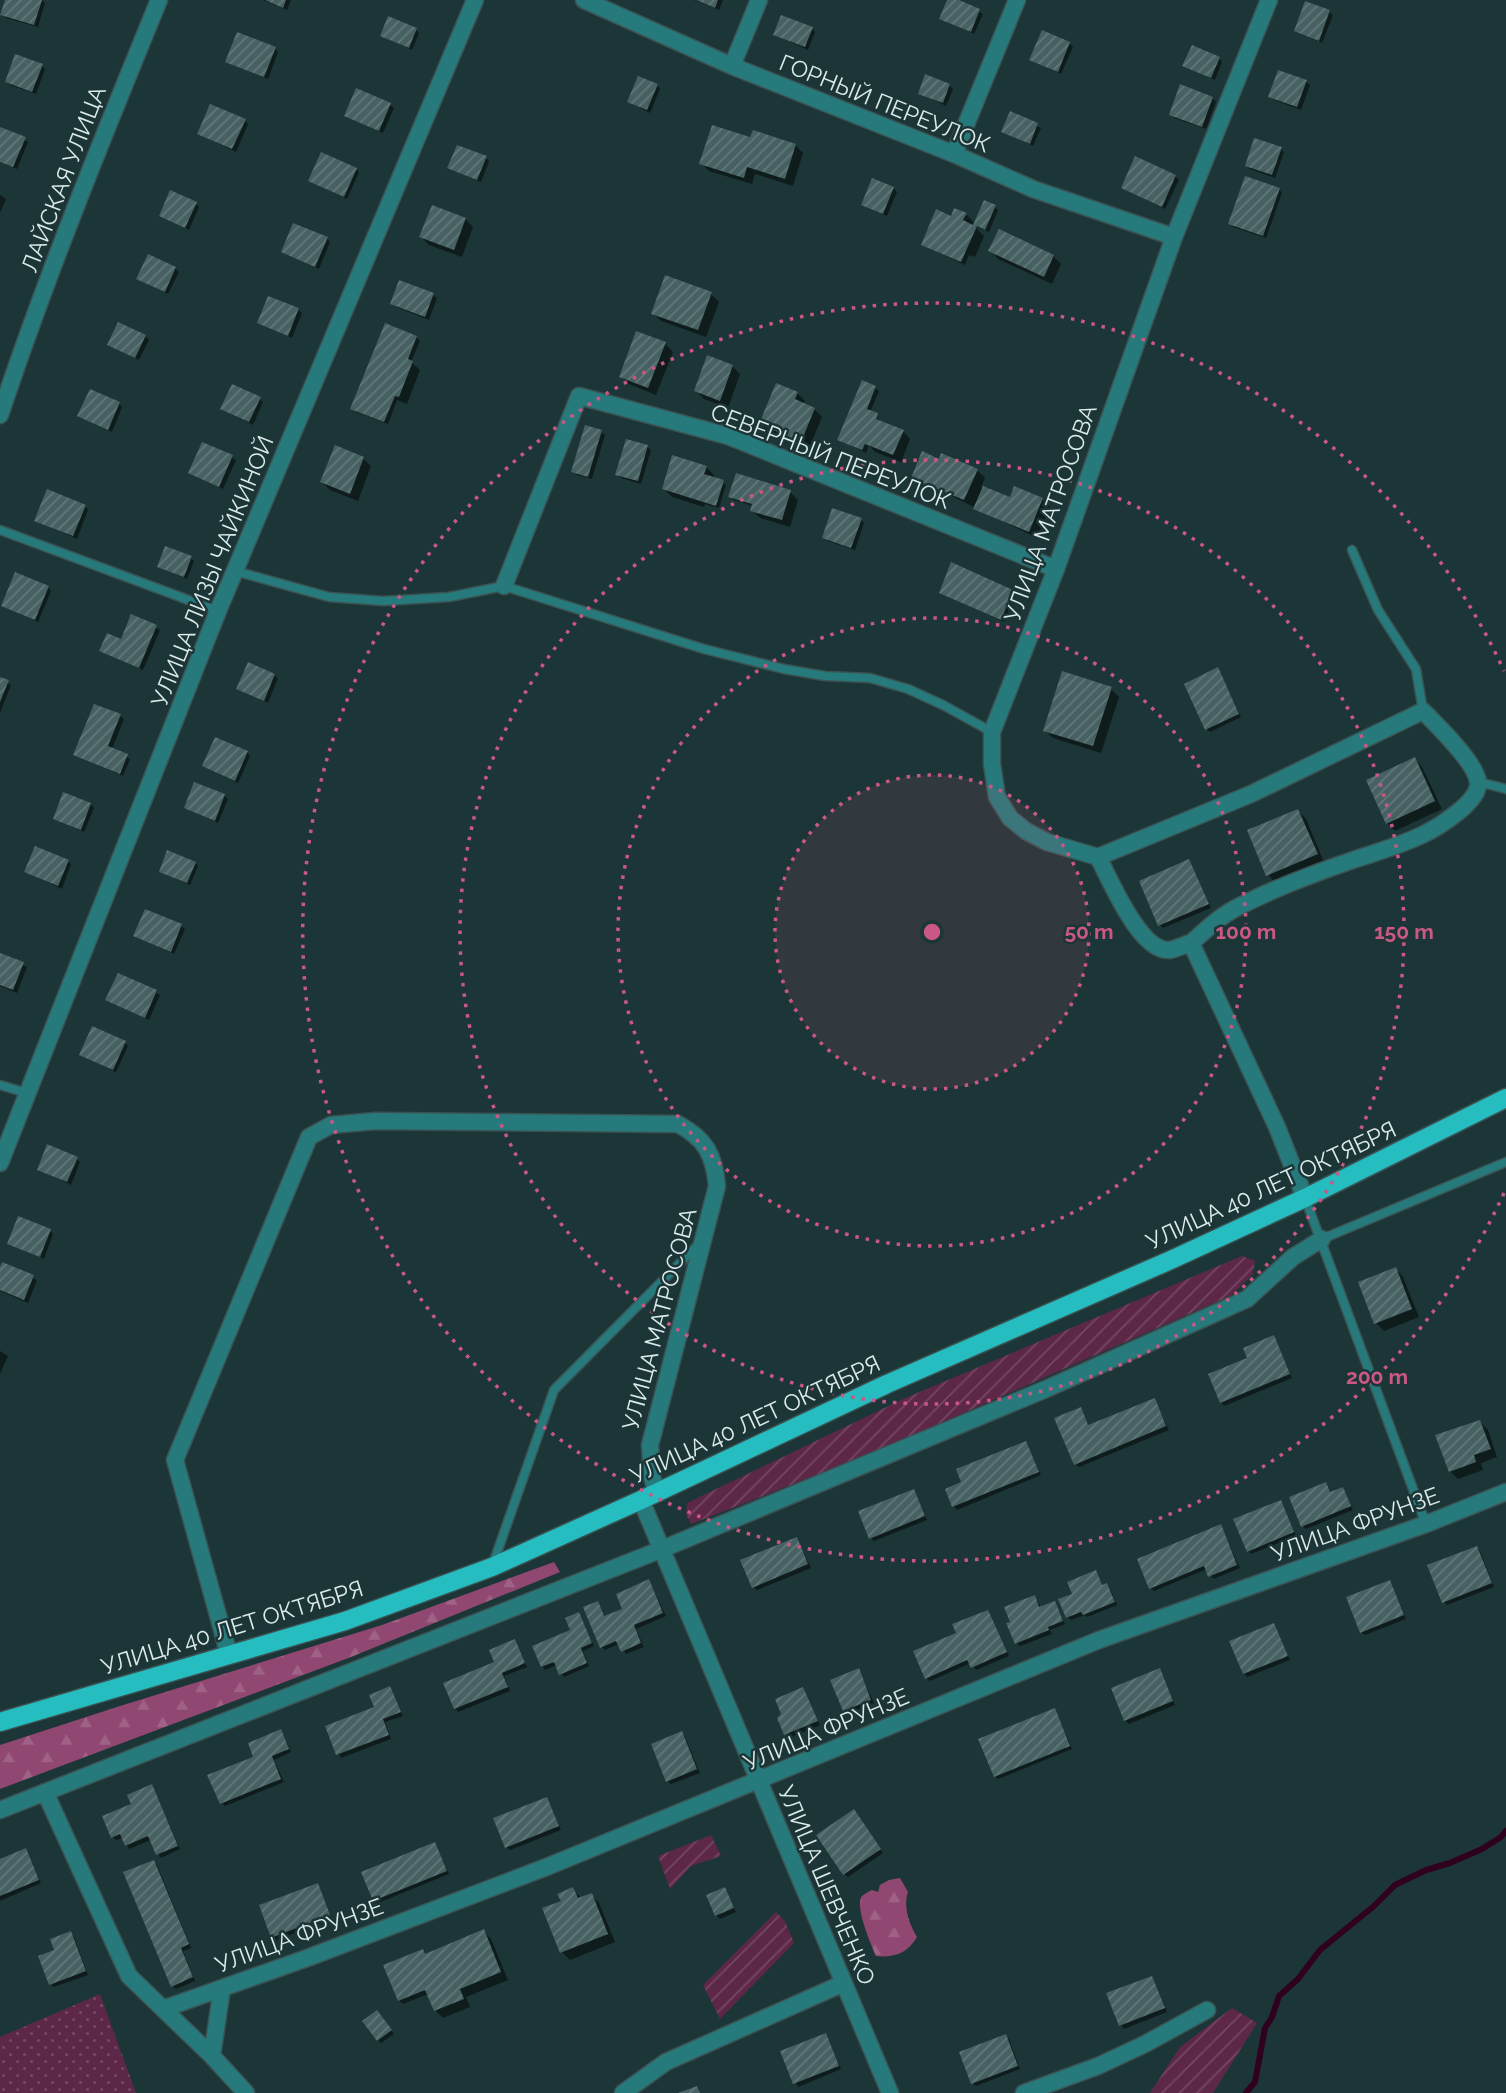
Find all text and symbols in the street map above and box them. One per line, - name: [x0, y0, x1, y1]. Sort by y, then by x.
- street label: ГОРНЫЙ ПЕРЕУЛОК: [776, 48, 994, 158]
- street label: ЛАЙСКАЯ УЛИЦА: [15, 82, 111, 276]
- street label: СЕВЕРНЫЙ ПЕРЕУЛОК: [707, 398, 955, 514]
- street label: УЛИЦА МАТРОСОВА: [998, 400, 1102, 625]
- street label: УЛИЦА ЛИЗЫ ЧАЙКИНОЙ: [145, 432, 279, 710]
- text: 50 m: [1064, 919, 1114, 944]
- text: 100 m: [1216, 919, 1276, 944]
- text: 150 m: [1374, 919, 1434, 944]
- centre of rings: [920, 920, 944, 944]
- street label: УЛИЦА 40 ЛЕТ ОКТЯБРЯ: [1142, 1115, 1400, 1255]
- street label: УЛИЦА МАТРОСОВА: [616, 1204, 702, 1433]
- street label: УЛИЦА 40 ЛЕТ ОКТЯБРЯ: [626, 1349, 884, 1489]
- text: 200 m: [1346, 1364, 1408, 1389]
- street label: УЛИЦА ФРУНЗЕ: [1267, 1481, 1443, 1567]
- street label: УЛИЦА 40 ЛЕТ ОКТЯБРЯ: [98, 1574, 366, 1680]
- street label: УЛИЦА ФРУНЗЕ: [739, 1682, 913, 1776]
- street label: УЛИЦА ШЕВЧЕНКО: [773, 1781, 881, 1989]
- street label: УЛИЦА ФРУНЗЕ: [211, 1892, 387, 1978]

